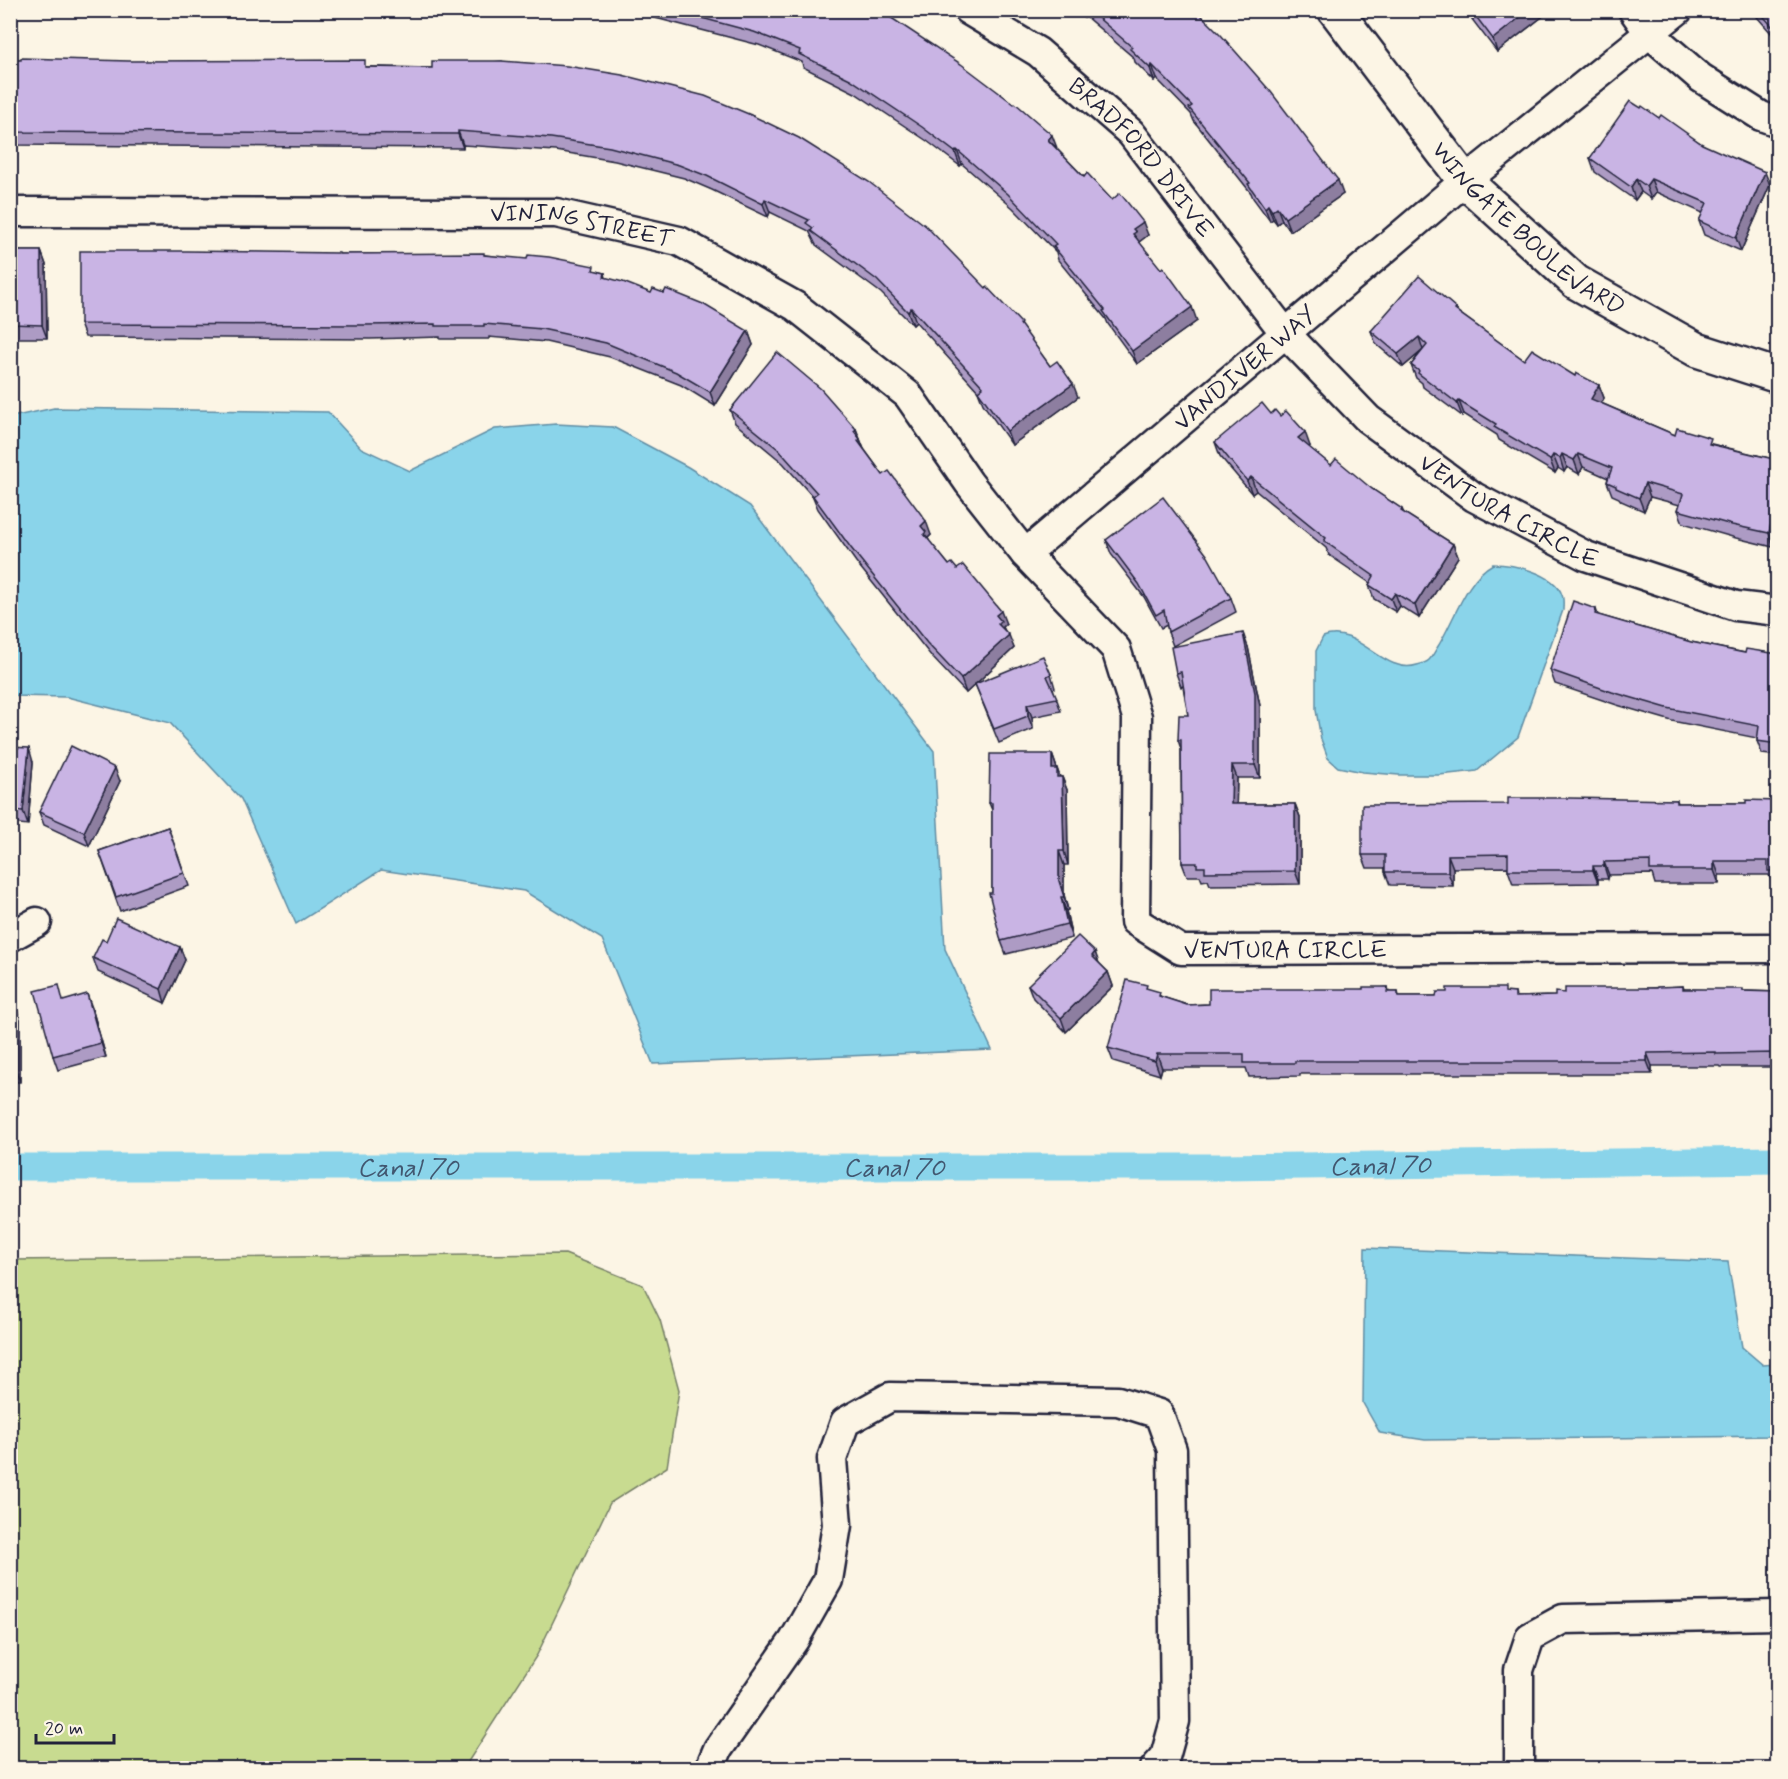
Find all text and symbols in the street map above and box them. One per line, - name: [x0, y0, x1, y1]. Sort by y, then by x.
- street label: BRADFORD DRIVE: [1061, 71, 1220, 245]
- street label: WINGATE BOULEVARD: [1424, 136, 1630, 323]
- street label: VINING STREET: [490, 198, 677, 256]
- street label: VANDIVER WAY: [1168, 300, 1324, 438]
- street label: VENTURA CIRCLE: [1412, 448, 1602, 576]
- street label: VENTURA CIRCLE: [1184, 935, 1387, 967]
- water label: Canal 70: [1329, 1149, 1432, 1185]
- water label: Canal 70: [357, 1152, 460, 1186]
- water label: Canal 70: [843, 1152, 946, 1186]
- scale bar: [36, 1707, 114, 1745]
- text: 20 m: [45, 1717, 83, 1741]

